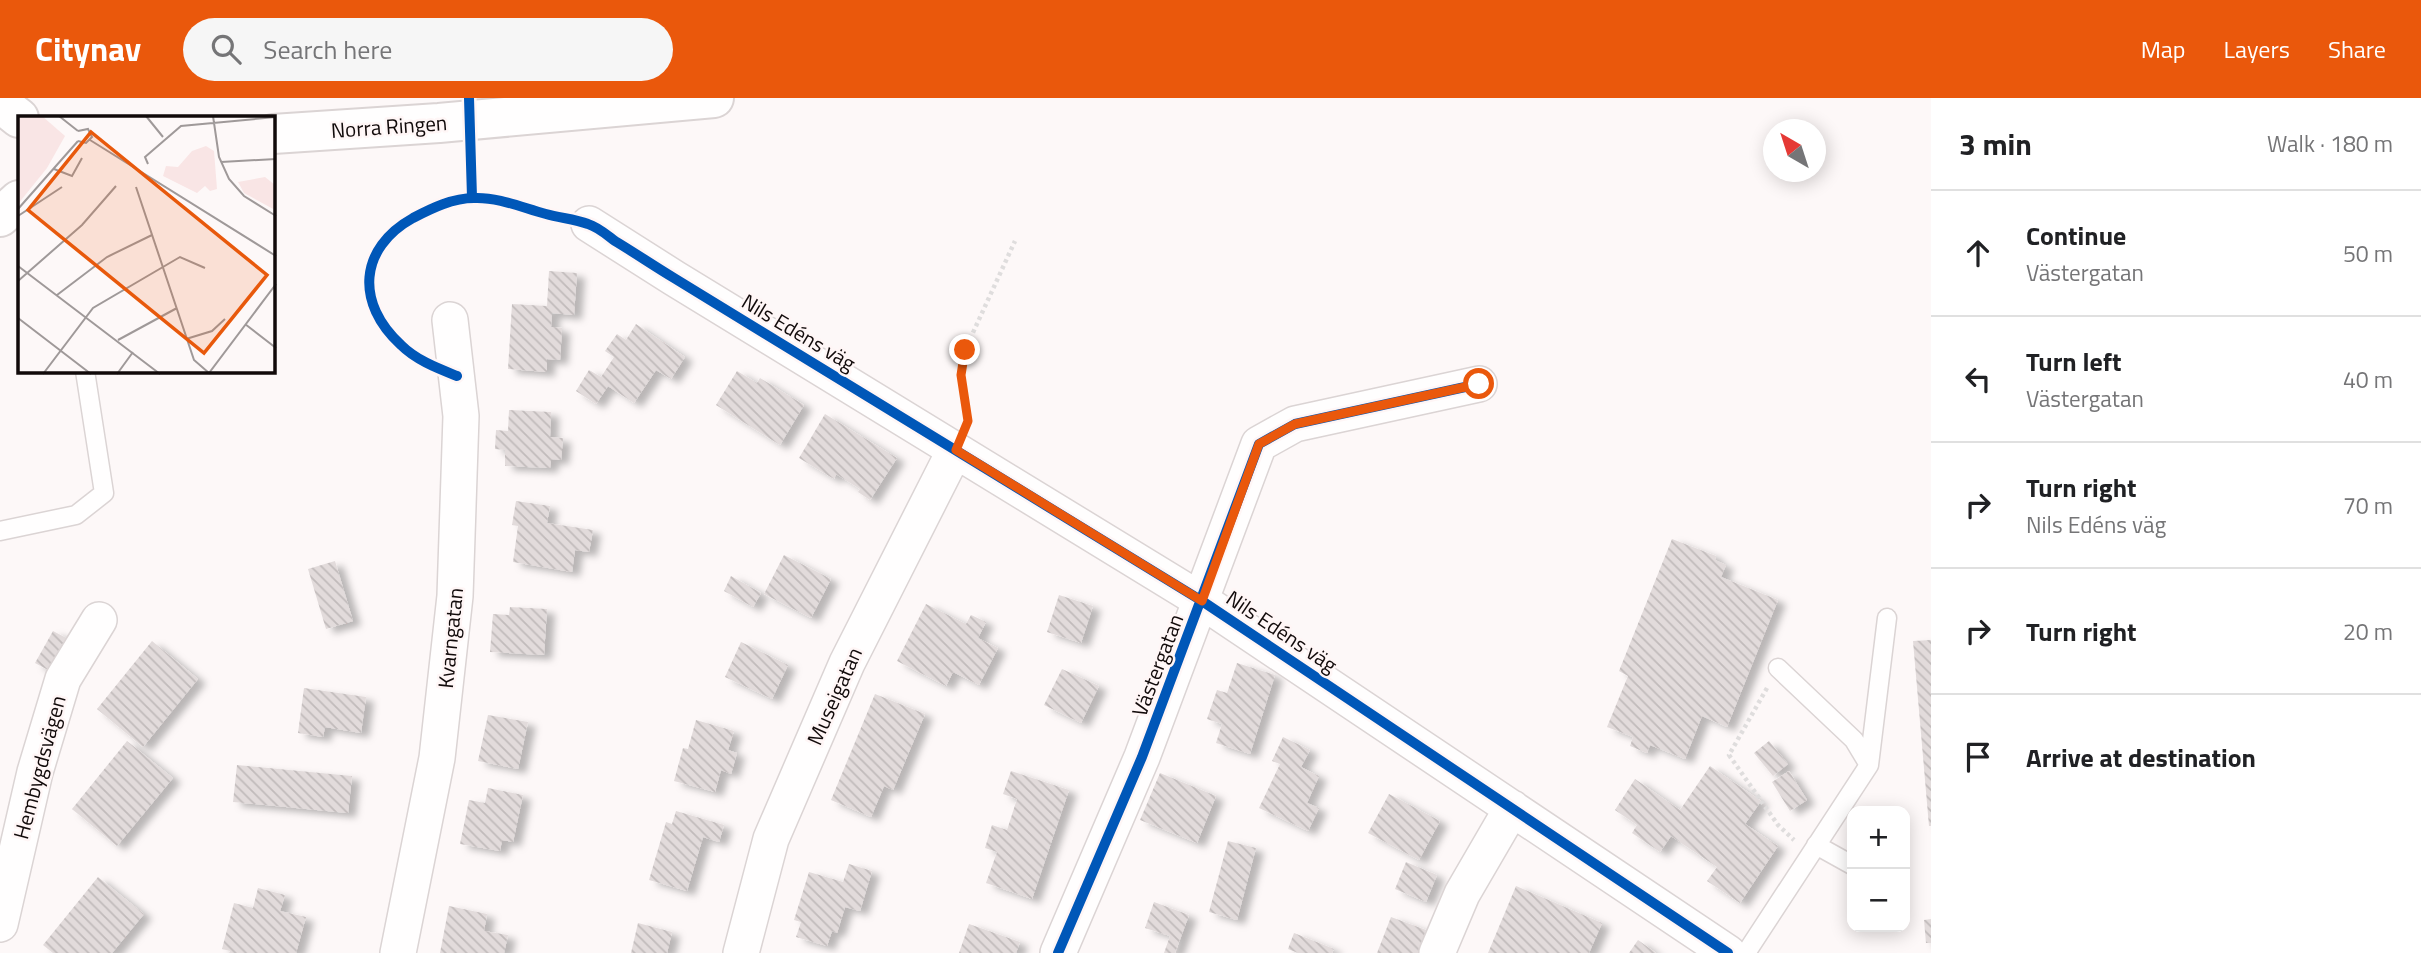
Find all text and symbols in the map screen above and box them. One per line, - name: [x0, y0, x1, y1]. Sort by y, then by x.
- search box: [183, 18, 673, 81]
- text: Citynav: [35, 24, 141, 74]
- icon: search: [207, 30, 245, 68]
- text: Search here: [263, 30, 392, 69]
- text: Map: [2141, 31, 2186, 67]
- text: Layers: [2224, 31, 2290, 67]
- text: Share: [2328, 31, 2386, 67]
- street label: Norra Ringen: [330, 106, 448, 146]
- inset map: [18, 116, 275, 373]
- north arrow: [1763, 119, 1826, 182]
- text: 3 min: [1959, 121, 2032, 167]
- text: Walk · 180 m: [2267, 126, 2393, 161]
- text: Continue: [2026, 216, 2126, 255]
- icon: ahead: [1959, 234, 1997, 272]
- text: 50 m: [2343, 236, 2393, 271]
- text: Västergatan: [2026, 255, 2144, 290]
- street label: Nils Edéns väg: [736, 285, 862, 379]
- route end: [949, 334, 980, 365]
- text: Turn left: [2026, 342, 2121, 381]
- icon: left: [1959, 360, 1997, 398]
- text: 40 m: [2343, 362, 2393, 397]
- route start: [1463, 368, 1494, 399]
- text: Västergatan: [2026, 381, 2144, 416]
- text: Turn right: [2026, 468, 2137, 507]
- icon: right: [1959, 486, 1997, 524]
- text: 70 m: [2343, 488, 2393, 523]
- text: Nils Edéns väg: [2026, 507, 2166, 542]
- street label: Nils Edéns väg: [1220, 582, 1344, 680]
- street label: Kvarngatan: [429, 586, 471, 690]
- street label: Västergatan: [1123, 609, 1191, 721]
- icon: right: [1959, 612, 1997, 650]
- text: Turn right: [2026, 612, 2137, 651]
- text: 20 m: [2343, 614, 2393, 649]
- street label: Museigatan: [798, 642, 870, 750]
- street label: Hembygdsvägen: [4, 692, 74, 842]
- icon: arrive: [1959, 738, 1997, 776]
- text: Arrive at destination: [2026, 738, 2256, 777]
- map controls: [1847, 806, 1910, 932]
- button: +: [1847, 806, 1910, 869]
- button: −: [1847, 869, 1910, 932]

